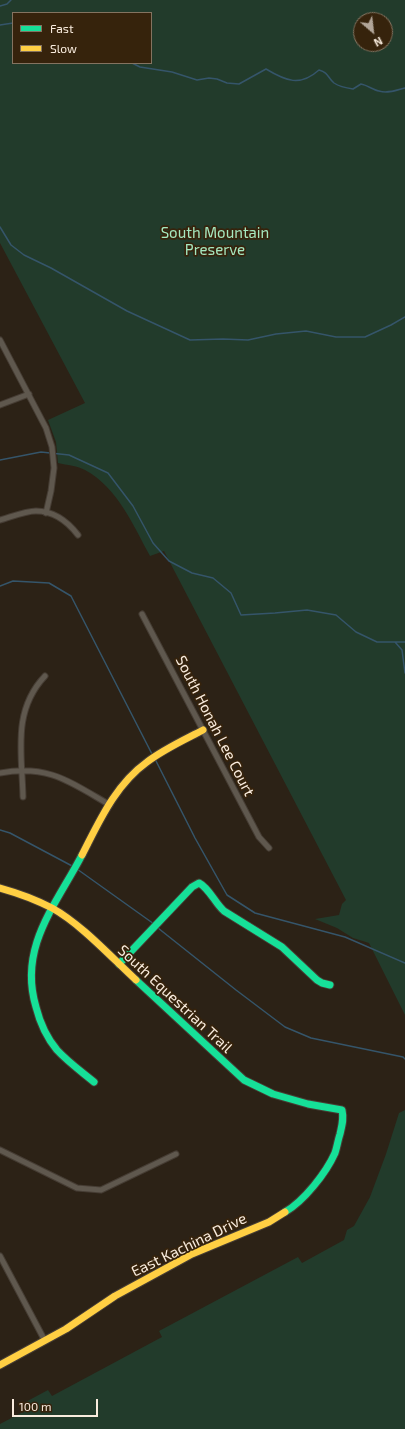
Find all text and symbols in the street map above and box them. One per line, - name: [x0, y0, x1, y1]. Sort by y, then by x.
- legend: [12, 12, 152, 64]
- north arrow: [353, 12, 393, 52]
- text: Fast: [50, 21, 73, 35]
- text: N: [372, 35, 385, 50]
- text: Slow: [50, 41, 77, 55]
- park label: South Mountain Preserve: [161, 224, 269, 259]
- street label: South Honah Lee Court: [172, 653, 258, 799]
- street label: South Equestrian Trail: [114, 941, 236, 1057]
- street label: East Kachina Drive: [128, 1209, 250, 1281]
- scale bar: [14, 1391, 100, 1417]
- text: 100 m: [19, 1399, 51, 1413]

